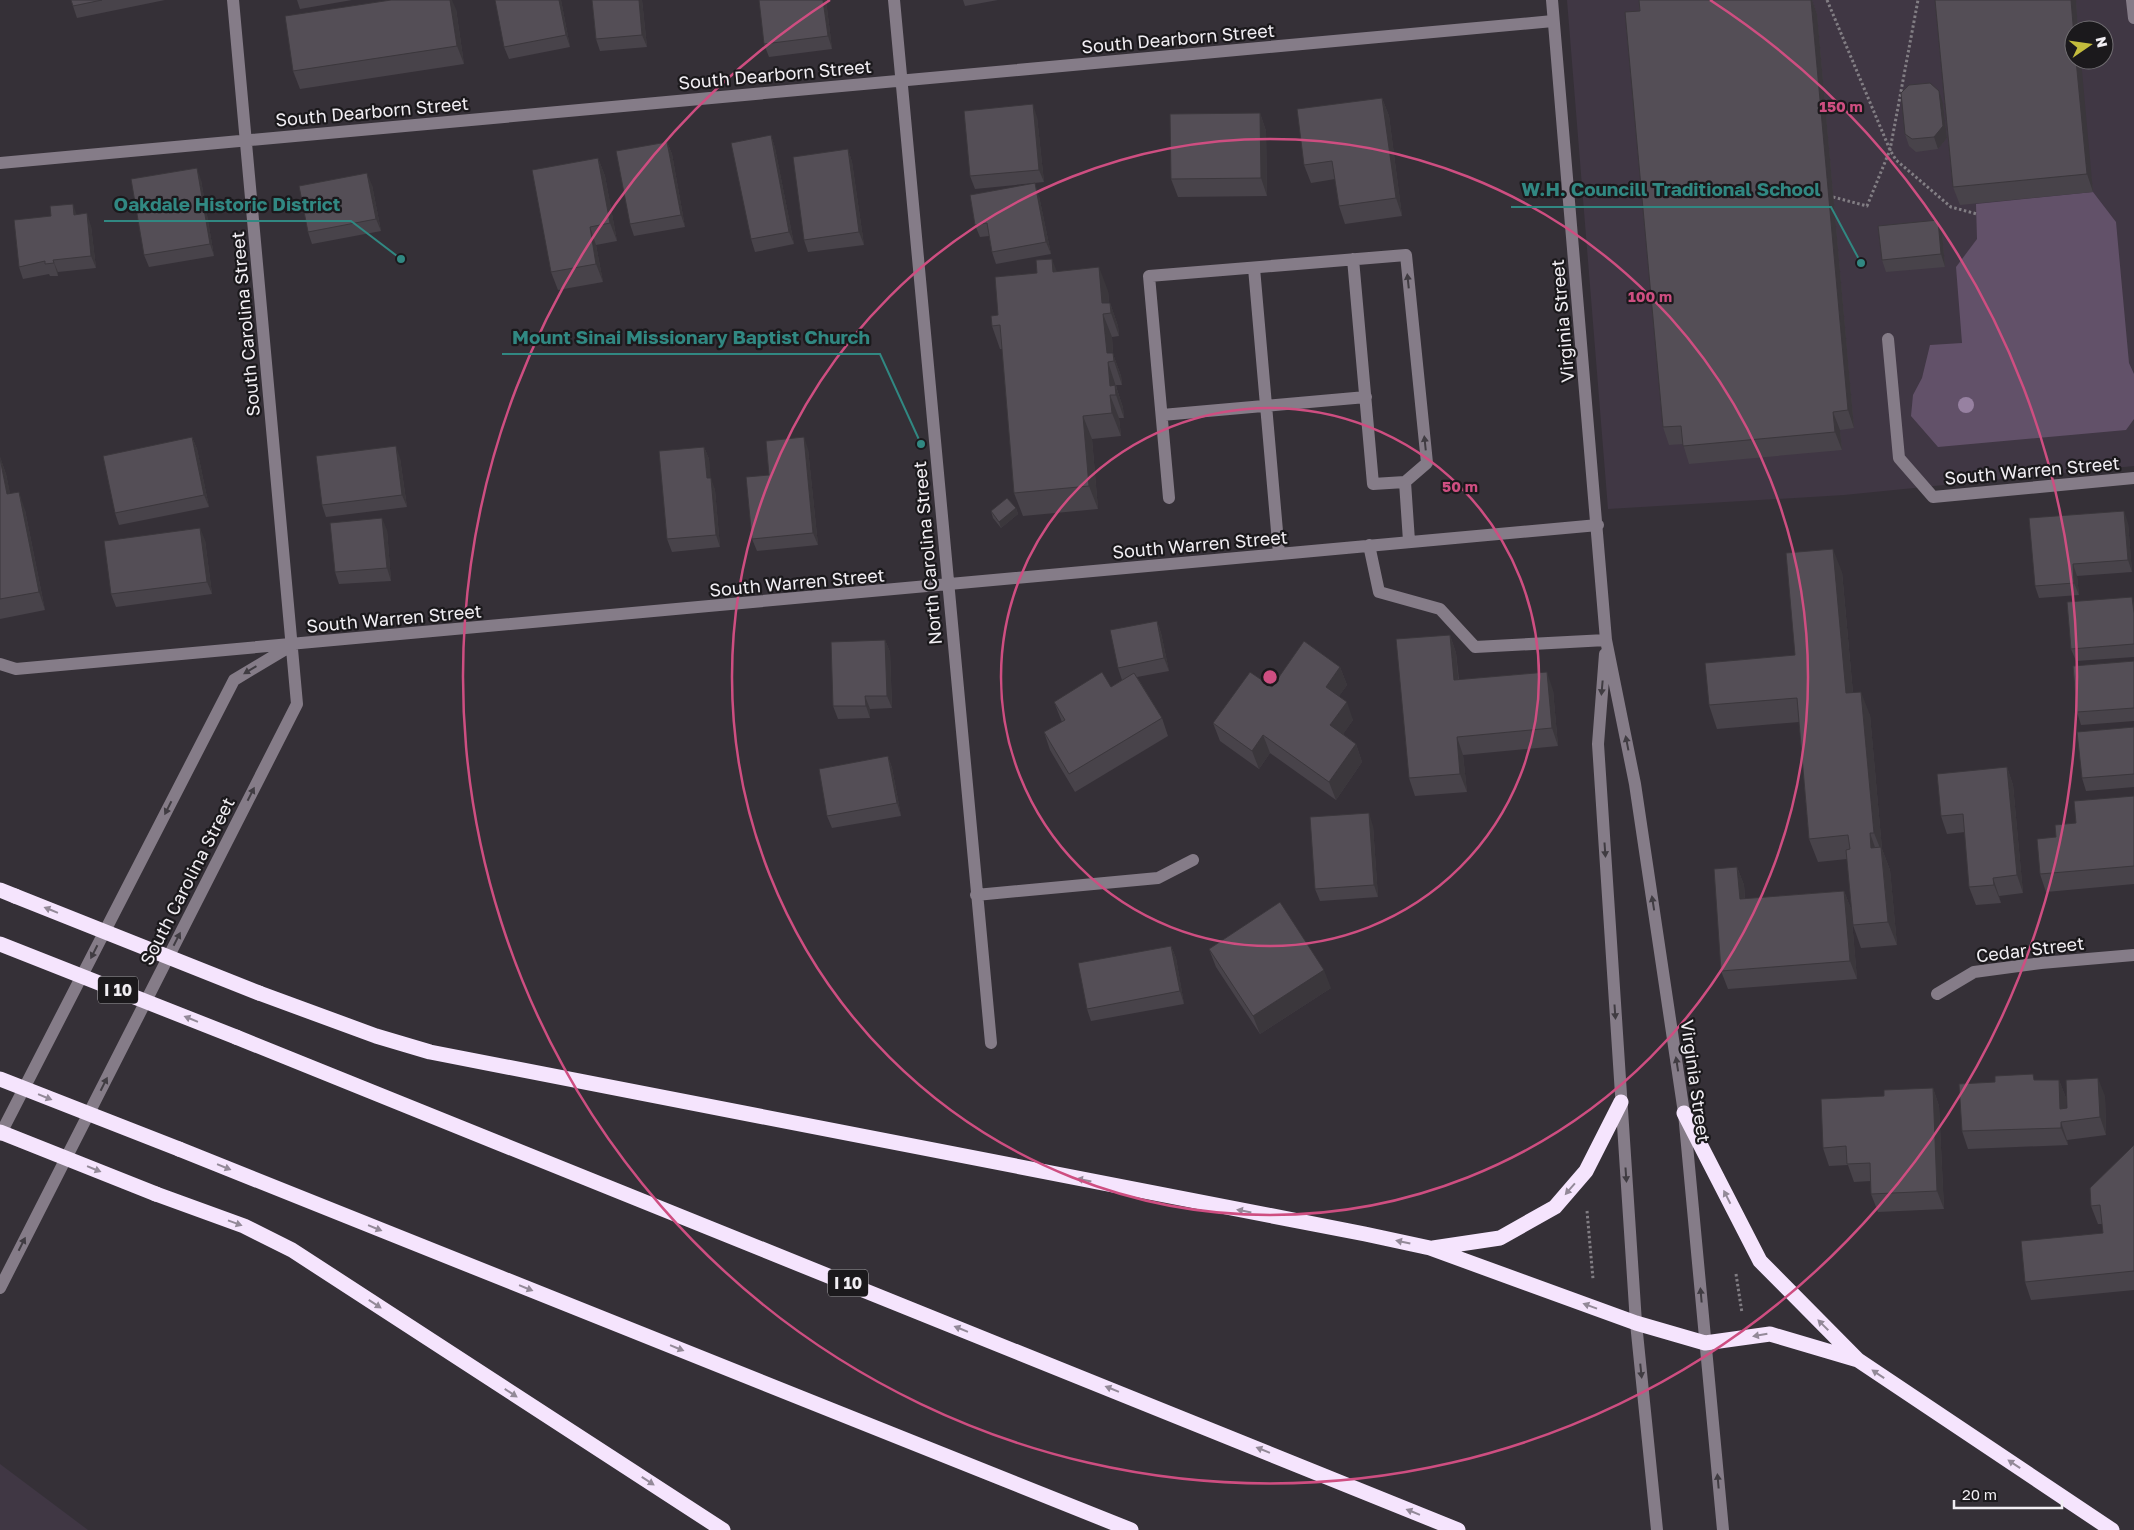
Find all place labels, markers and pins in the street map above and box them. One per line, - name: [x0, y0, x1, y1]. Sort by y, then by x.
- callout: W.H. Councill Traditional School: [1511, 173, 1831, 207]
- callout: Oakdale Historic District: [104, 187, 351, 221]
- callout: Mount Sinai Missionary Baptist Church: [502, 320, 880, 354]
- centre of rings: [1261, 668, 1279, 686]

